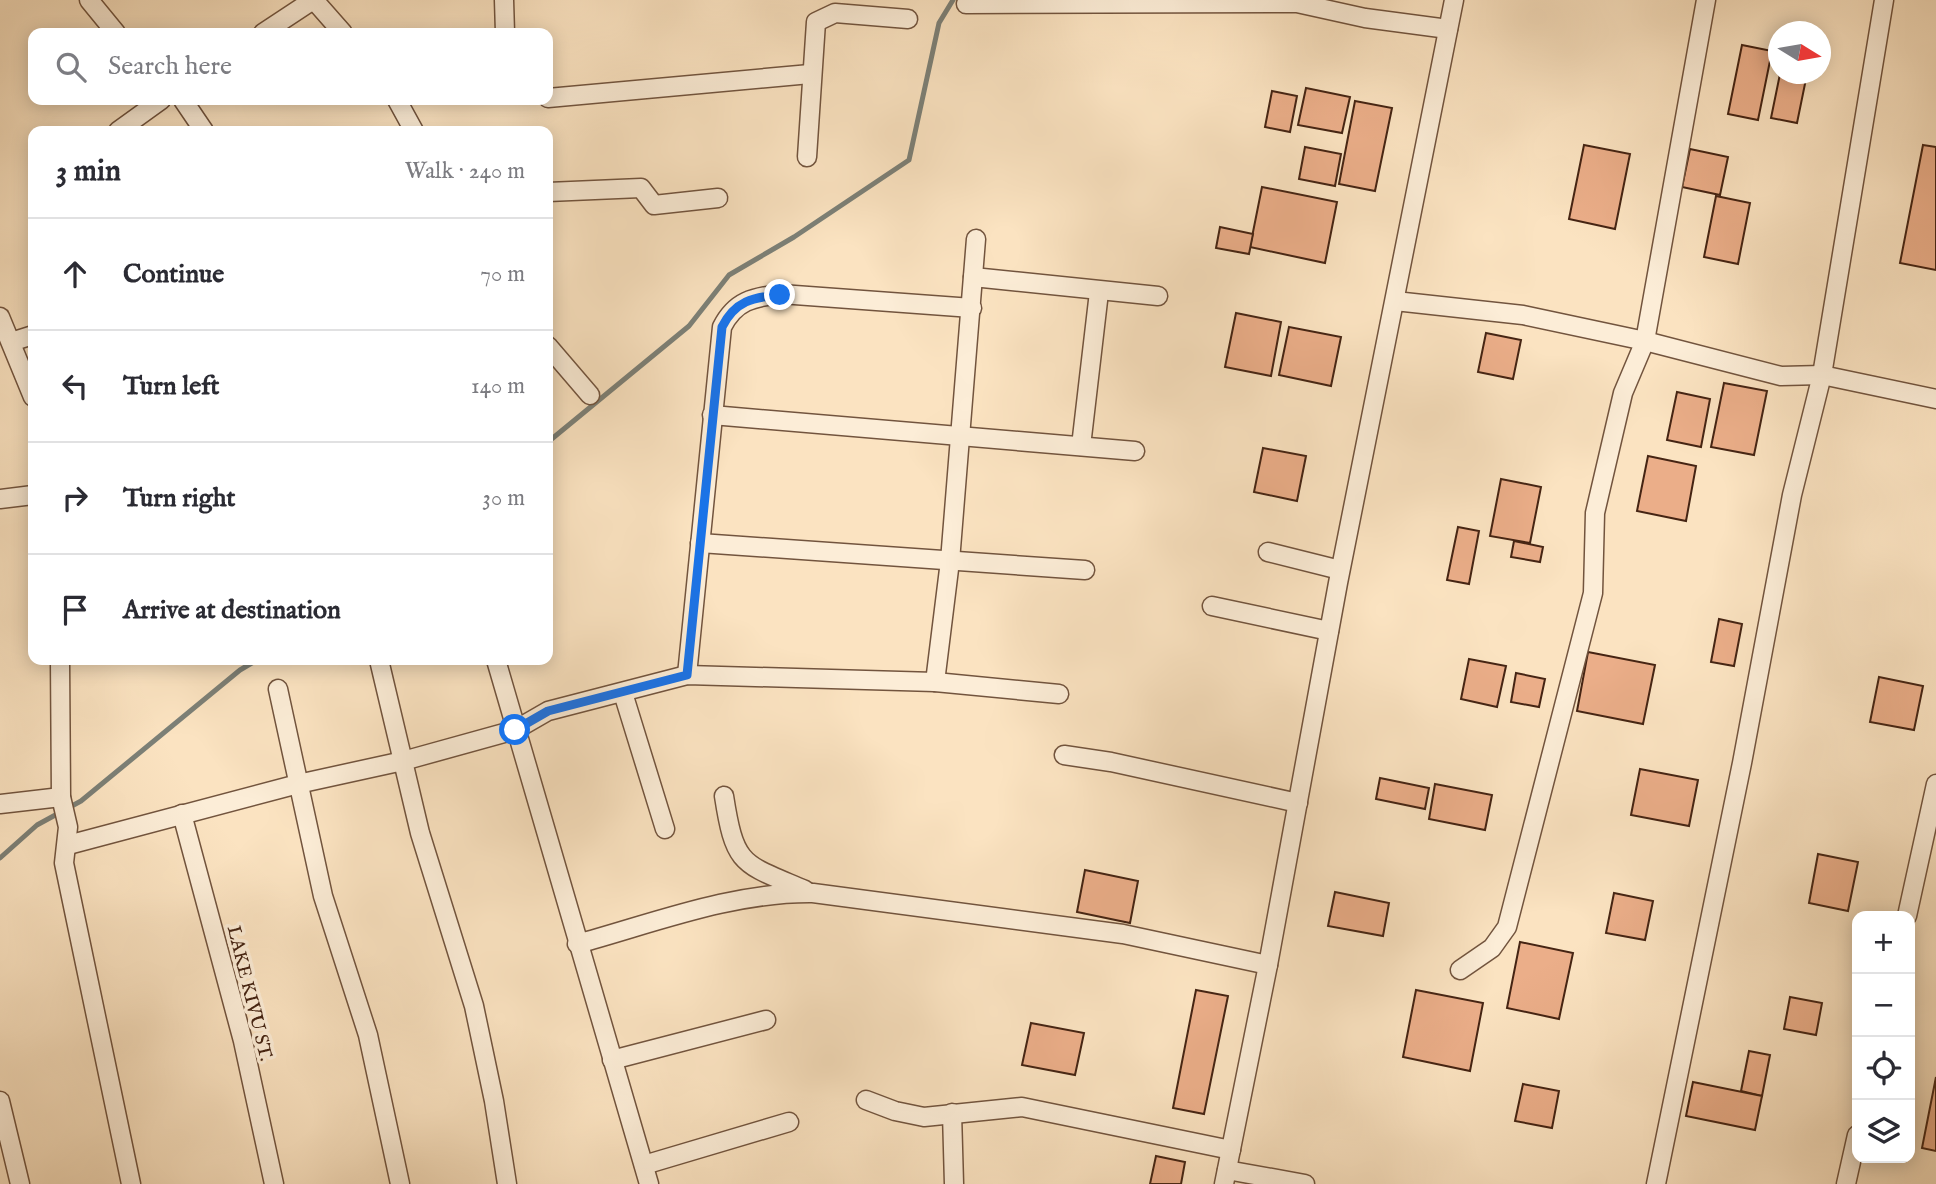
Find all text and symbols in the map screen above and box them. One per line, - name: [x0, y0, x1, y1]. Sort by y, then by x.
- north arrow: [1768, 21, 1831, 84]
- search box: [28, 28, 553, 105]
- icon: search: [52, 48, 90, 86]
- text: Search here: [108, 50, 232, 83]
- text: 3 min: [56, 153, 121, 191]
- text: Walk · 240 m: [405, 157, 525, 186]
- icon: ahead: [56, 255, 94, 293]
- text: Continue: [123, 258, 224, 291]
- text: 70 m: [480, 260, 525, 289]
- route end: [764, 279, 795, 310]
- icon: left: [56, 367, 94, 405]
- text: Turn left: [123, 370, 220, 403]
- text: 140 m: [471, 372, 525, 401]
- icon: right: [56, 479, 94, 517]
- text: Turn right: [123, 482, 236, 515]
- text: 30 m: [482, 484, 525, 513]
- icon: arrive: [56, 591, 94, 629]
- text: Arrive at destination: [123, 594, 341, 627]
- route start: [499, 714, 530, 745]
- map controls: [1852, 911, 1915, 1163]
- button: +: [1852, 911, 1915, 974]
- street label: LAKE KIVU ST.: [221, 923, 278, 1064]
- button: −: [1852, 974, 1915, 1037]
- button: locate: [1852, 1037, 1915, 1100]
- button: layers: [1852, 1100, 1915, 1163]

